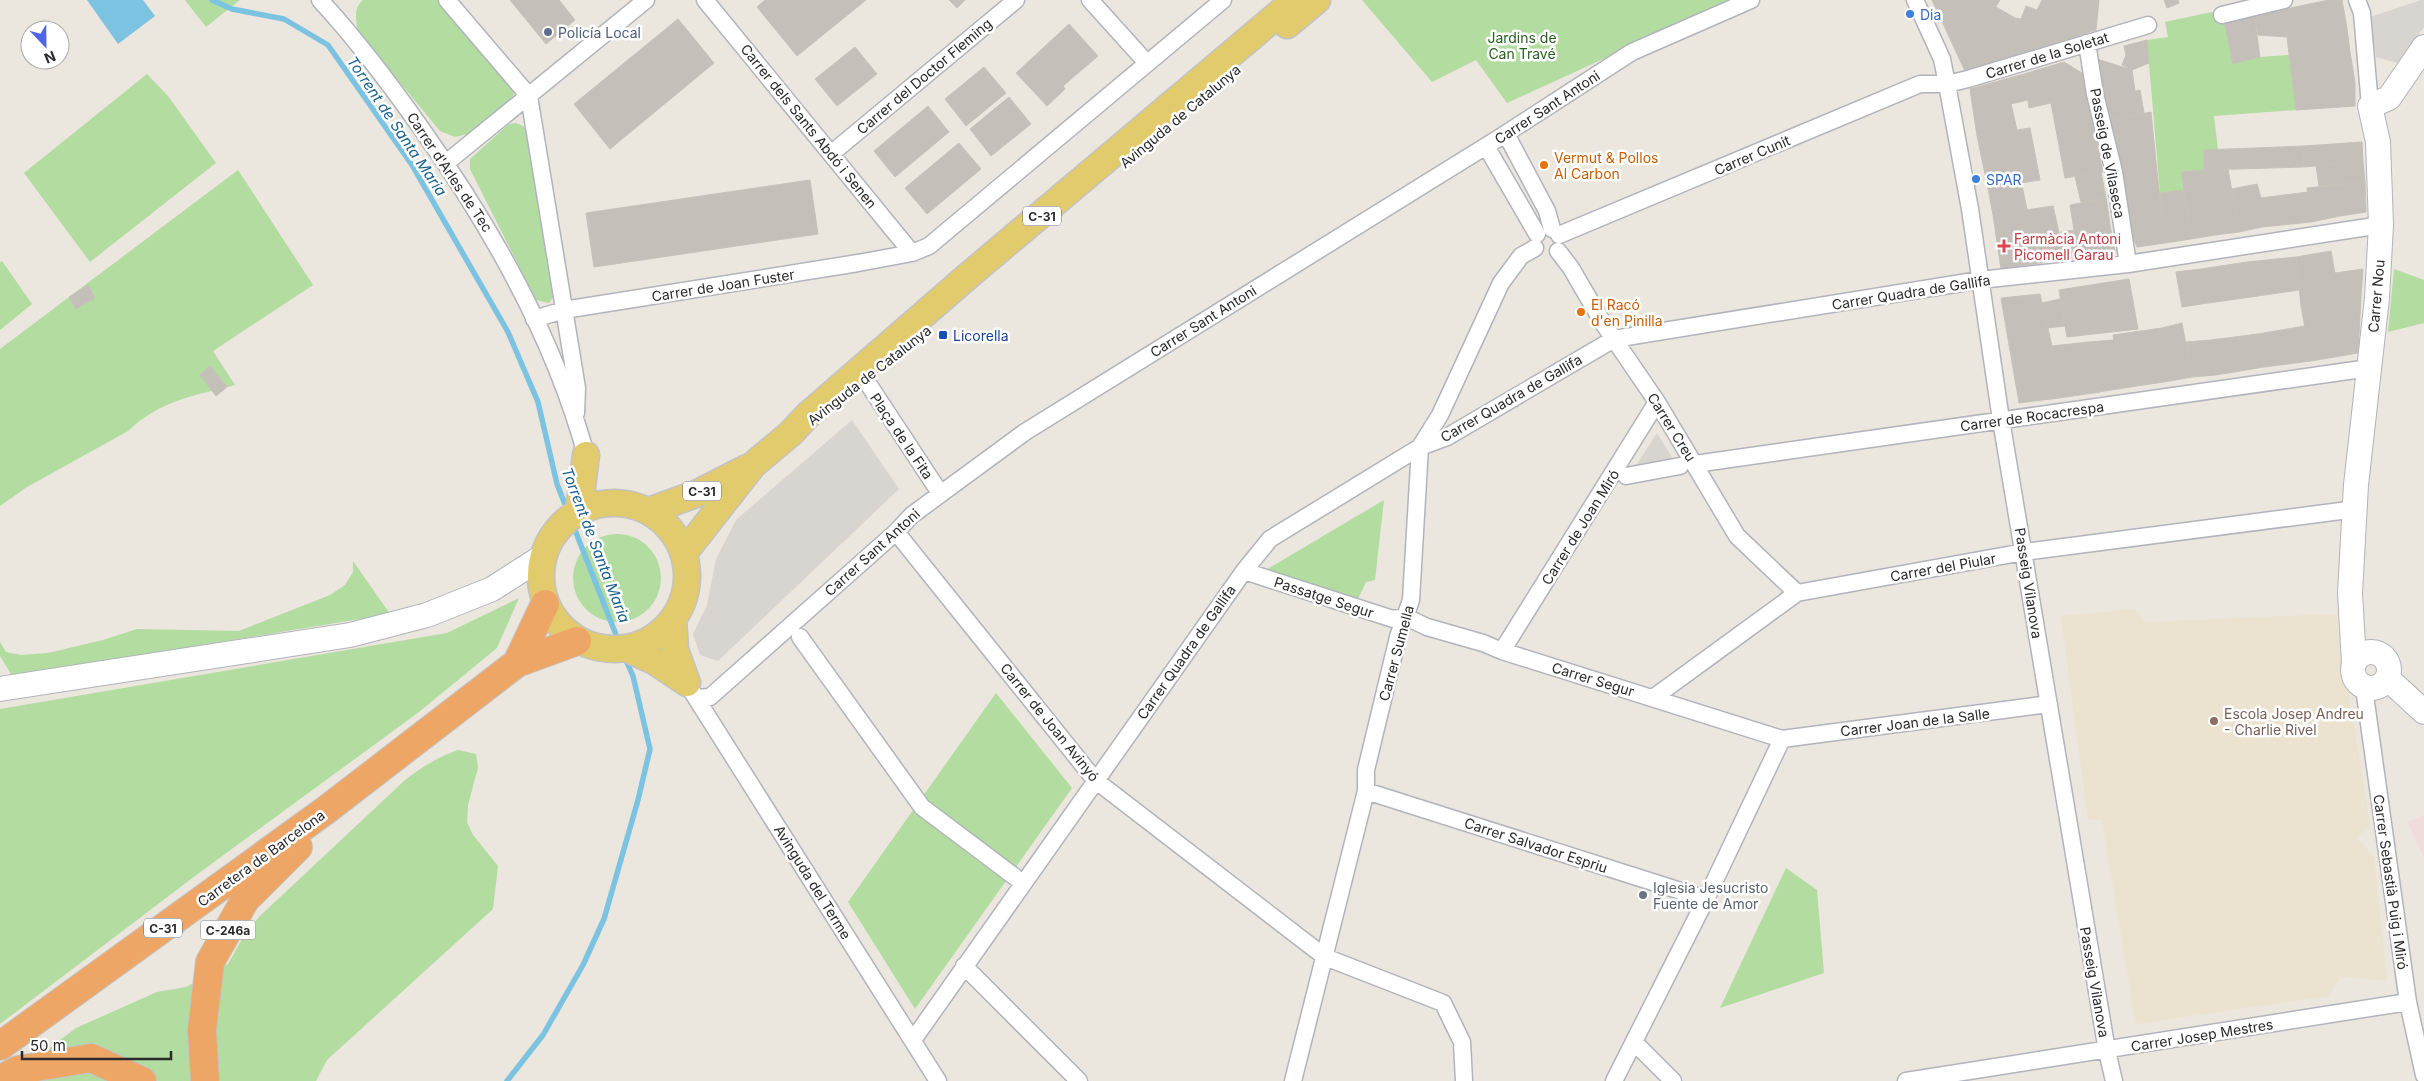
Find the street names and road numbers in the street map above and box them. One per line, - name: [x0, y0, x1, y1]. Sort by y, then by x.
- street label: Carrer del Doctor Fleming: [853, 15, 995, 137]
- street label: Carrer de la Soletat: [1983, 28, 2111, 82]
- street label: Carrer dels Sants Abdó i Senen: [737, 40, 881, 212]
- street label: Avinguda de Catalunya: [1116, 61, 1244, 171]
- street label: Carrer Sant Antoni: [1491, 67, 1603, 147]
- street label: Passeig de Vilaseca: [2087, 86, 2129, 220]
- street label: Carrer d'Arles de Tec: [404, 109, 496, 235]
- street label: Carrer Cunit: [1712, 131, 1793, 179]
- road number: C-31: [1023, 207, 1061, 226]
- street label: Carrer Nou: [2364, 259, 2388, 333]
- street label: Carrer de Joan Fuster: [650, 265, 796, 305]
- street label: Carrer Quadra de Gallifa: [1830, 271, 1992, 313]
- street label: Carrer Sant Antoni: [1147, 281, 1259, 361]
- street label: Avinguda de Catalunya: [804, 321, 934, 429]
- street label: Carrer Quadra de Gallifa: [1437, 351, 1585, 445]
- street label: Plaça de la Fita: [867, 390, 937, 482]
- street label: Carrer Creu: [1644, 390, 1700, 464]
- street label: Carrer de Rocacrespa: [1959, 397, 2105, 435]
- street label: Carrer de Joan Miró: [1538, 466, 1622, 588]
- road number: C-31: [683, 482, 721, 501]
- street label: Carrer Sant Antoni: [821, 505, 923, 599]
- street label: Passeig Vilanova: [2012, 526, 2046, 640]
- street label: Carrer del Piular: [1889, 549, 1997, 585]
- street label: Passatge Segur: [1272, 573, 1376, 621]
- street label: Carrer Quadra de Gallifa: [1133, 581, 1239, 723]
- street label: Carrer Sumella: [1375, 603, 1417, 703]
- street label: Carrer Segur: [1550, 658, 1636, 700]
- street label: Carrer de Joan Avinyó: [997, 659, 1103, 785]
- street label: Carrer Joan de la Salle: [1839, 704, 1991, 740]
- street label: Carrer Sebastià Puig i Miró: [2370, 793, 2412, 971]
- street label: Carretera de Barcelona: [194, 806, 328, 910]
- street label: Carrer Salvador Espriu: [1462, 814, 1610, 876]
- street label: Avinguda del Terme: [771, 822, 855, 942]
- road number: C-31: [144, 918, 182, 938]
- road number: C-246a: [200, 920, 256, 940]
- street label: Passeig Vilanova: [2077, 925, 2113, 1039]
- street label: Carrer Josep Mestres: [2130, 1015, 2274, 1055]

